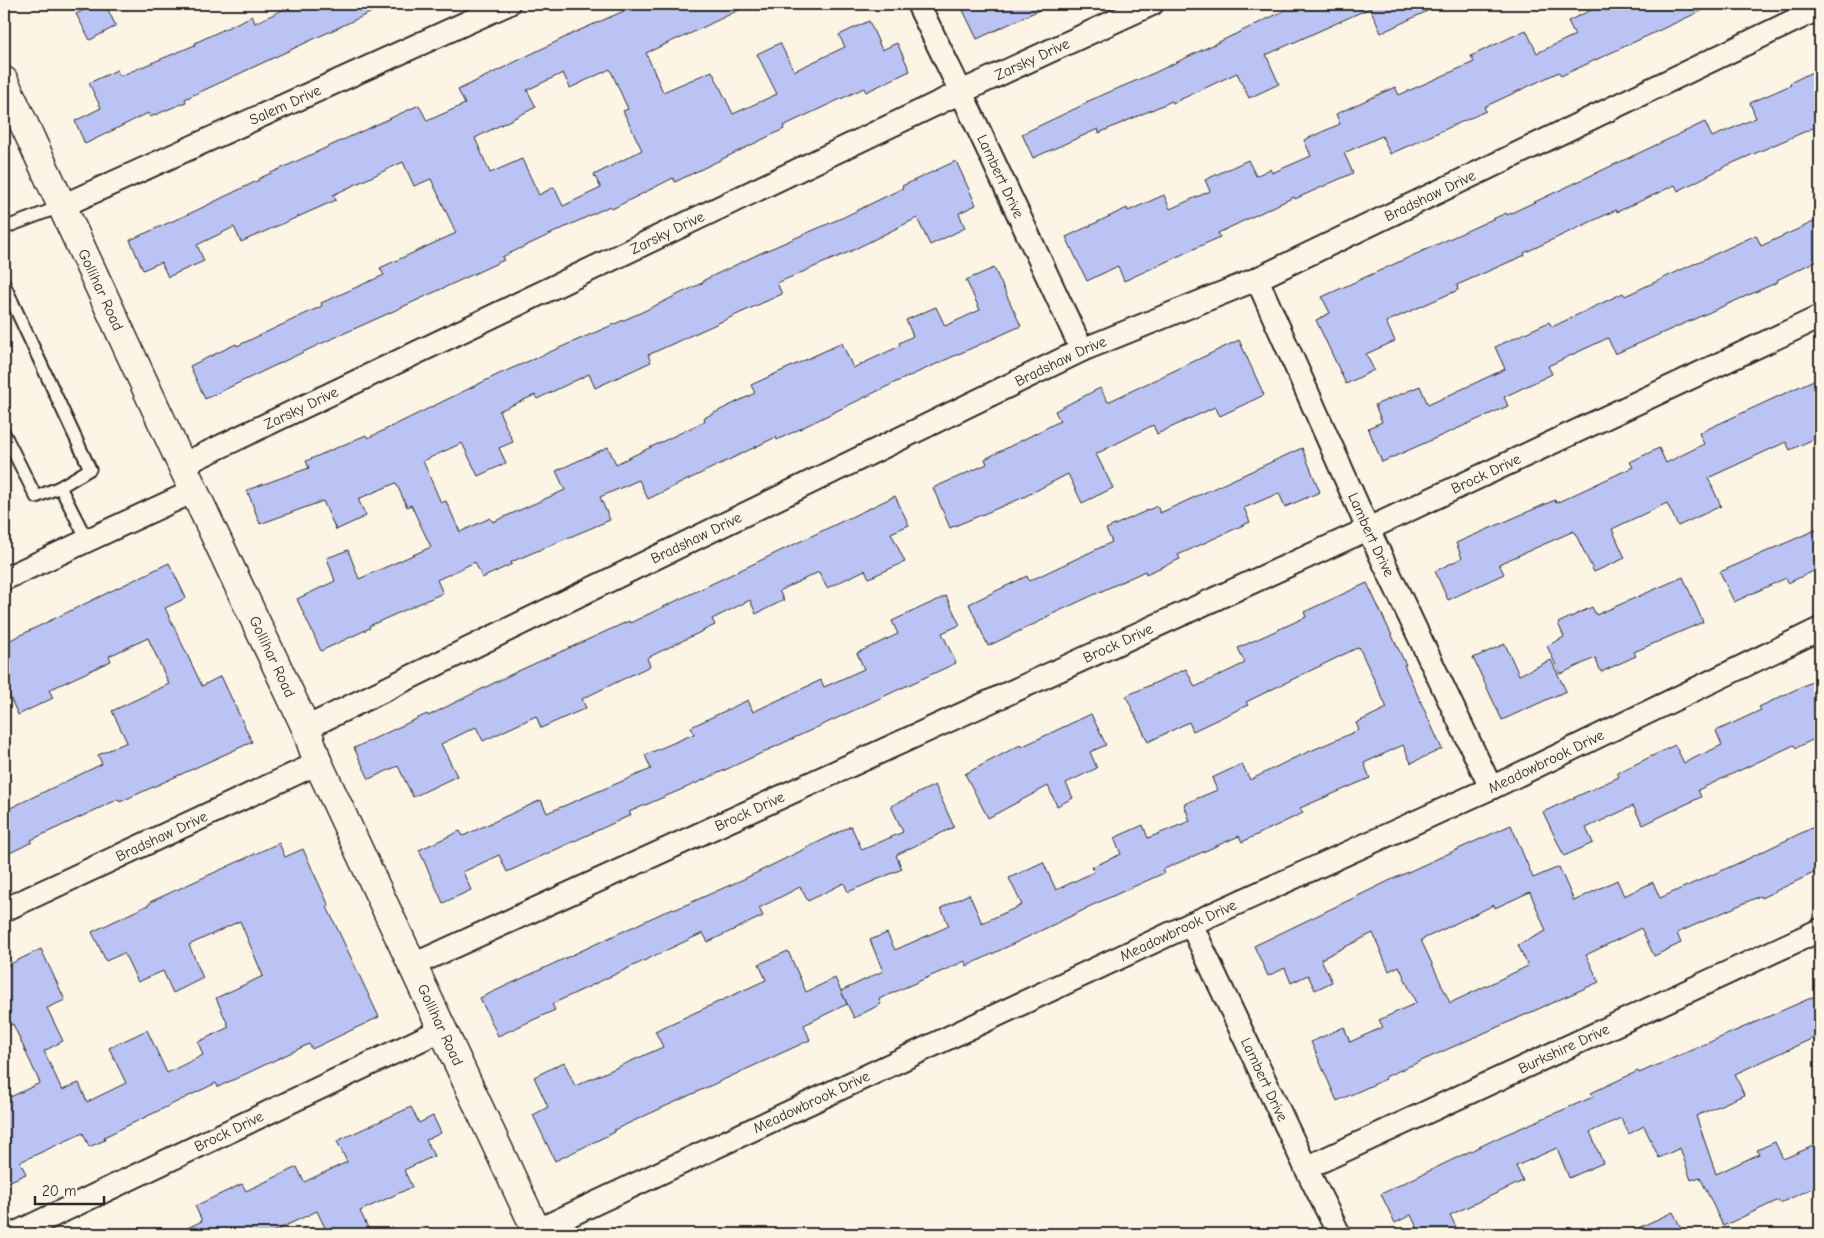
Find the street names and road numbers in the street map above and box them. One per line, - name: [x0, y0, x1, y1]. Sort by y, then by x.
- street label: Zarsky Drive: [992, 34, 1073, 84]
- street label: Salem Drive: [247, 81, 324, 129]
- street label: Lambert Drive: [973, 131, 1028, 222]
- street label: Bradshaw Drive: [1381, 166, 1479, 225]
- street label: Zarsky Drive: [627, 207, 708, 258]
- street label: Gollihar Road: [74, 246, 127, 333]
- street label: Bradshaw Drive: [1012, 332, 1109, 390]
- street label: Zarsky Drive: [261, 382, 341, 433]
- street label: Brock Drive: [1448, 449, 1524, 498]
- street label: Lambert Drive: [1344, 490, 1399, 580]
- street label: Bradshaw Drive: [648, 508, 745, 568]
- street label: Gollihar Road: [245, 613, 299, 700]
- street label: Brock Drive: [1080, 619, 1156, 667]
- street label: Meadowbrook Drive: [1485, 725, 1608, 797]
- street label: Brock Drive: [712, 787, 788, 835]
- street label: Bradshaw Drive: [113, 807, 211, 865]
- street label: Meadowbrook Drive: [1117, 895, 1240, 965]
- street label: Gollihar Road: [414, 981, 467, 1068]
- street label: Burkshire Drive: [1515, 1020, 1613, 1078]
- street label: Lambert Drive: [1237, 1035, 1292, 1125]
- street label: Meadowbrook Drive: [750, 1067, 873, 1137]
- street label: Brock Drive: [191, 1107, 267, 1156]

